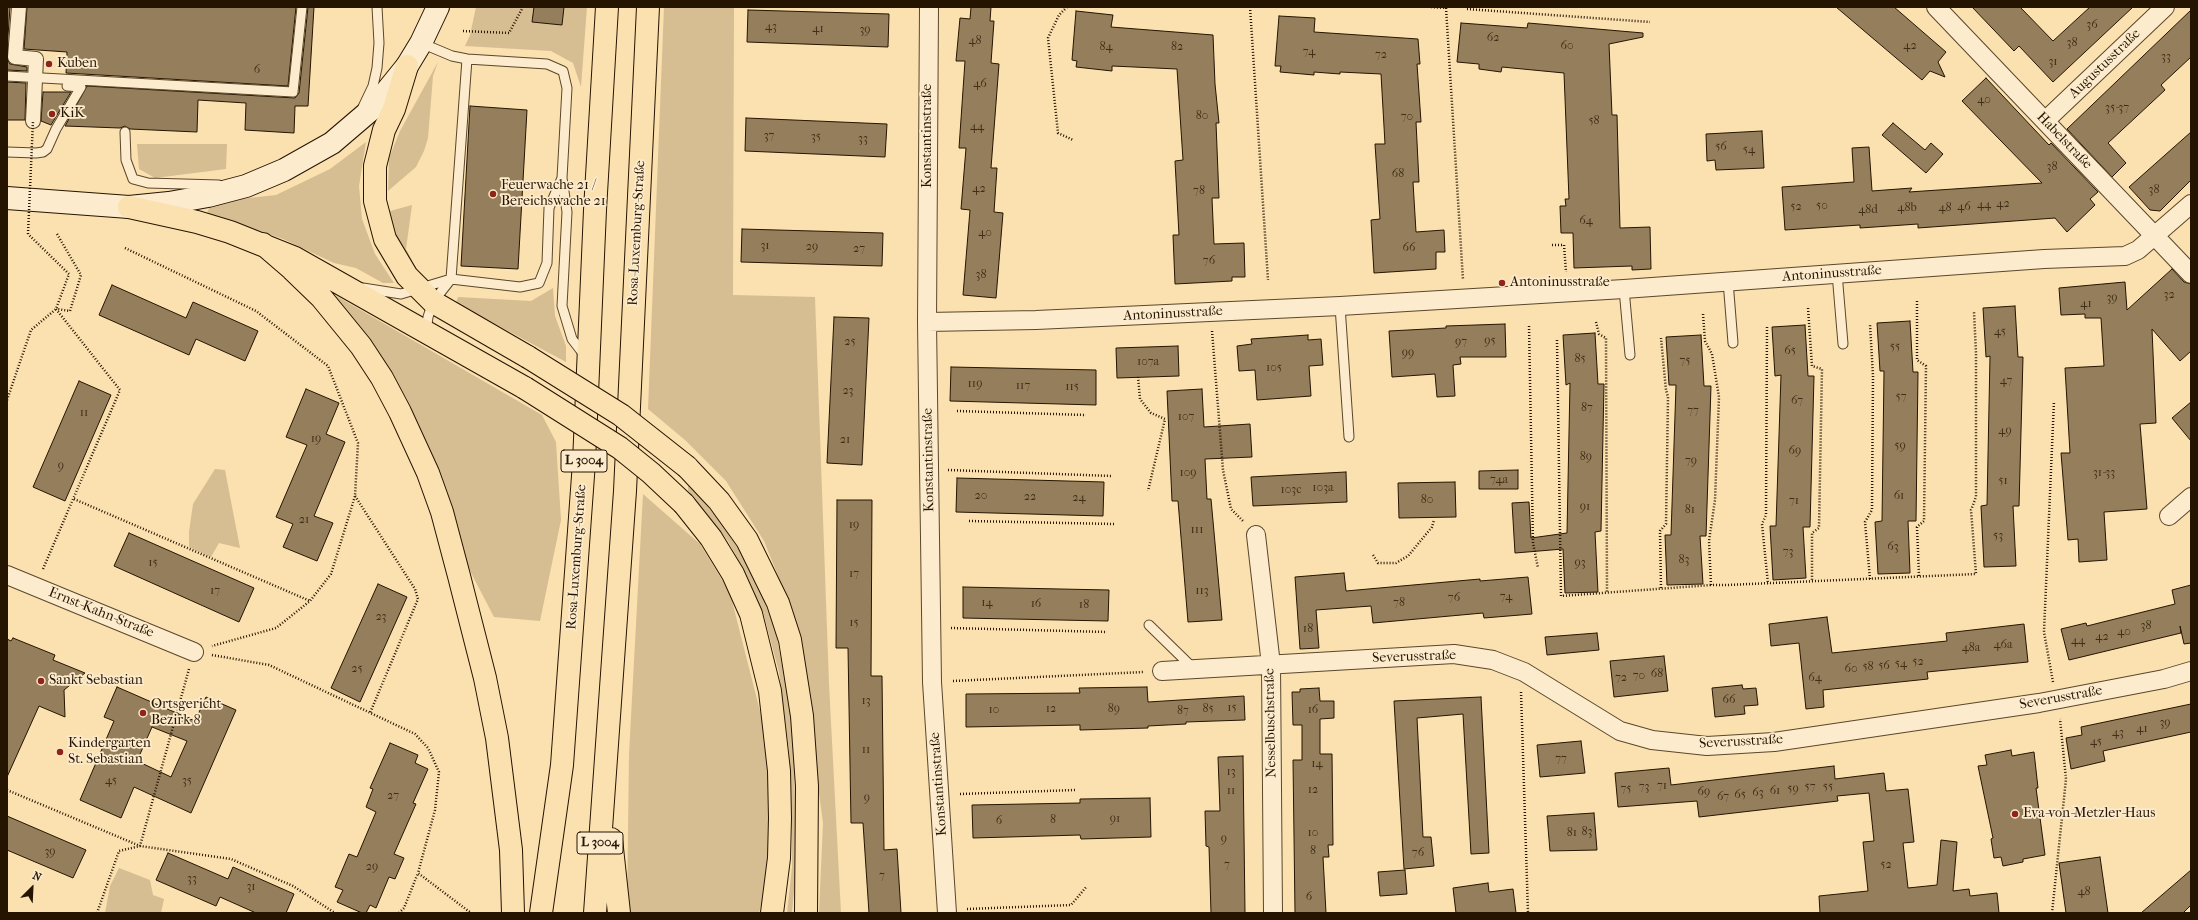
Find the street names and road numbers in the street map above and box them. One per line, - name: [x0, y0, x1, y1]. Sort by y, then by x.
- street label: Augustusstraße: [2066, 26, 2144, 102]
- street label: Konstantinstraße: [920, 84, 936, 188]
- street label: Habelstraße: [2033, 109, 2095, 173]
- street label: Rosa-Luxemburg-Straße: [625, 160, 649, 306]
- street label: Antoninusstraße: [1782, 262, 1882, 286]
- street label: Antoninusstraße: [1123, 303, 1223, 325]
- street label: Konstantinstraße: [920, 408, 938, 512]
- road number: L 3004: [561, 450, 607, 472]
- street label: Rosa-Luxemburg-Straße: [564, 484, 590, 630]
- street label: Ernst-Kahn-Straße: [46, 584, 156, 642]
- street label: Severusstraße: [1372, 647, 1456, 667]
- street label: Nesselbuschstraße: [1262, 668, 1280, 778]
- street label: Severusstraße: [2018, 682, 2104, 714]
- street label: Konstantinstraße: [927, 731, 951, 837]
- street label: Severusstraße: [1699, 731, 1783, 753]
- road number: L 3004: [577, 832, 623, 854]

